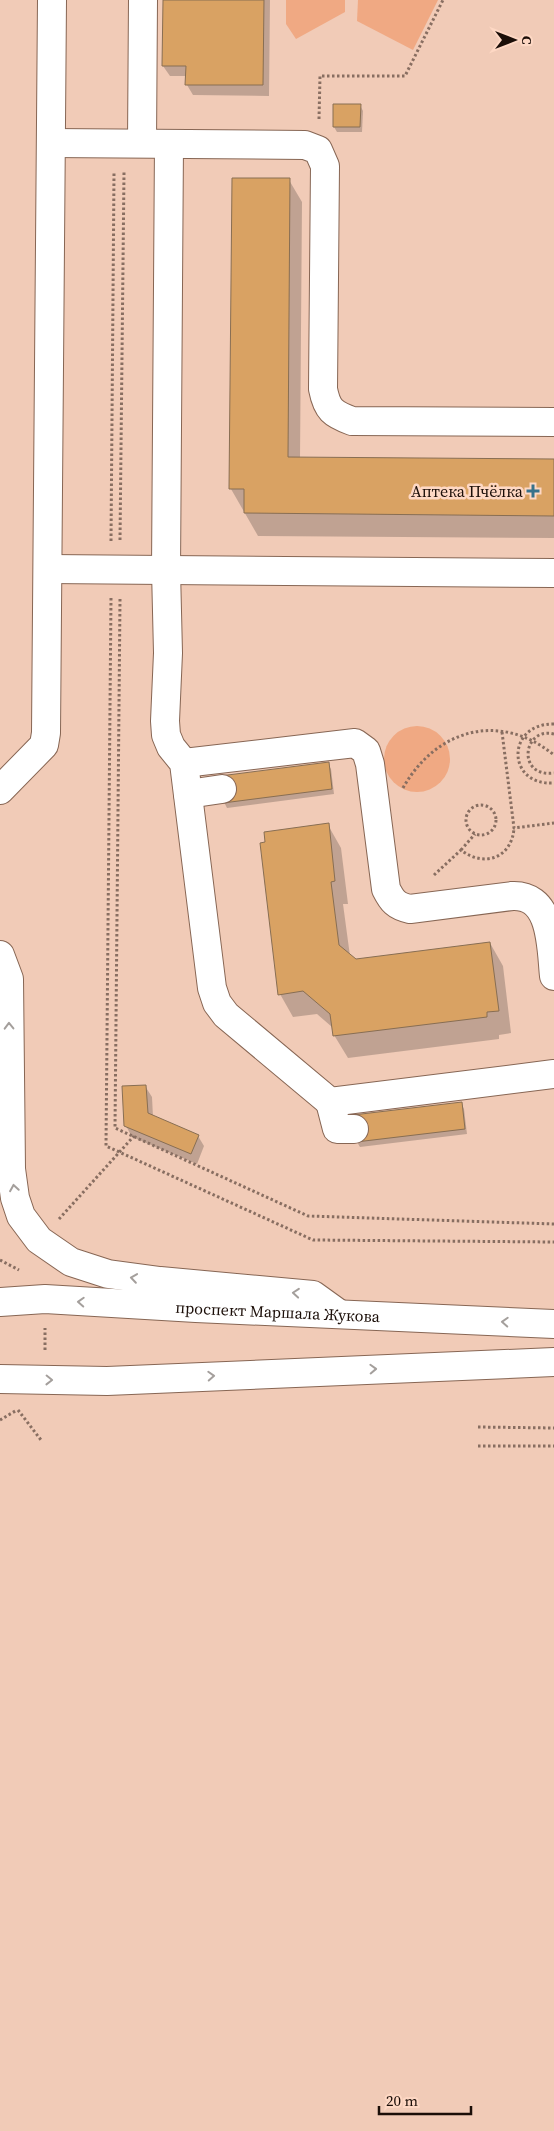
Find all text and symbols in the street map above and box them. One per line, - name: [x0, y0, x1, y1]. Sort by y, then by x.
- north arrow: [489, 15, 539, 65]
- text: С: [517, 36, 537, 45]
- place label: Аптека Пчёлка: [411, 480, 524, 502]
- marker: Аптека Пчёлка: [527, 485, 539, 497]
- one-way arrow: [4, 1022, 14, 1030]
- one-way arrow: [9, 1184, 19, 1193]
- one-way arrow: [130, 1273, 138, 1284]
- one-way arrow: [291, 1288, 299, 1299]
- one-way arrow: [77, 1296, 85, 1307]
- street label: проспект Маршала Жукова: [175, 1296, 381, 1327]
- one-way arrow: [501, 1316, 509, 1327]
- one-way arrow: [370, 1363, 378, 1374]
- one-way arrow: [208, 1371, 215, 1381]
- one-way arrow: [45, 1375, 53, 1385]
- scale bar: [379, 2084, 472, 2116]
- text: 20 m: [386, 2090, 418, 2111]

